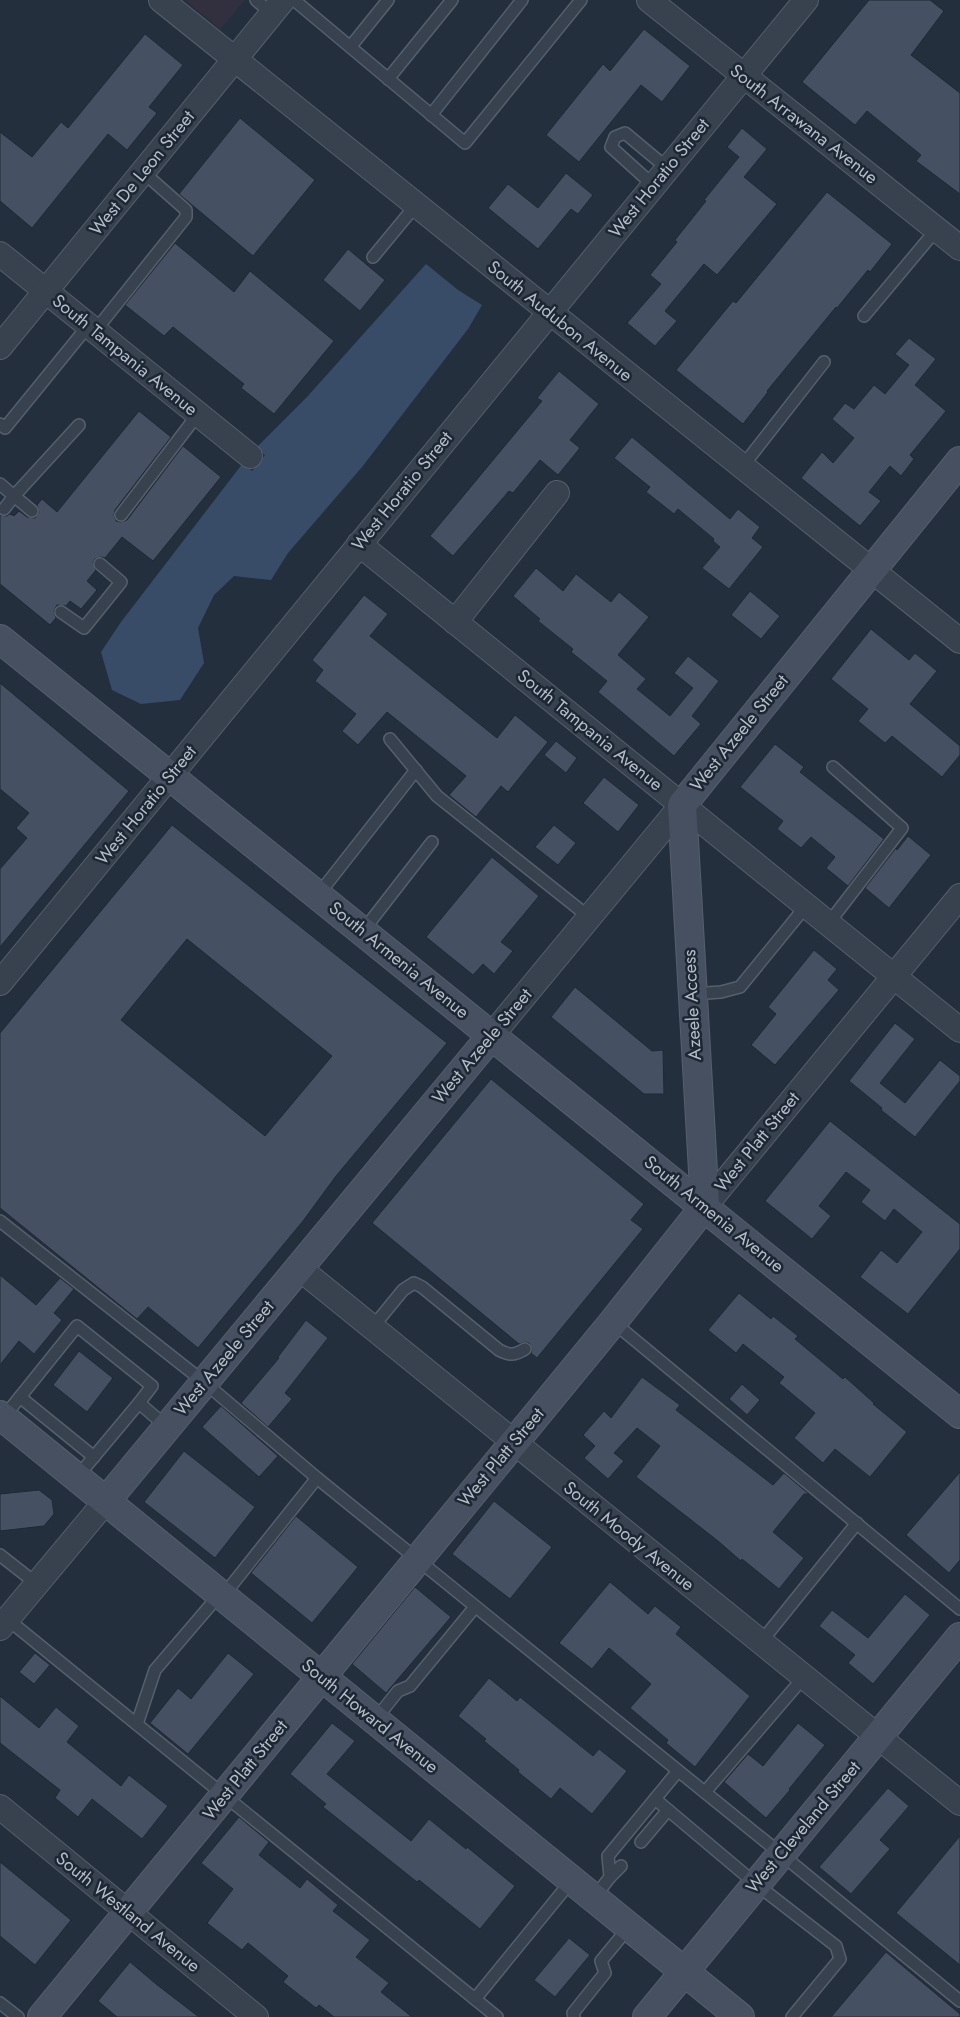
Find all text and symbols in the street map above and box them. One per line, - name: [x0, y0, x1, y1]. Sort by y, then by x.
- street label: South Arrawana Avenue: [724, 58, 884, 190]
- street label: West De Leon Street: [83, 104, 201, 241]
- street label: West Horatio Street: [603, 112, 716, 243]
- street label: South Audubon Avenue: [482, 254, 638, 388]
- street label: South Tampania Avenue: [47, 288, 203, 422]
- street label: West Horatio Street: [346, 425, 459, 556]
- street label: South Tampania Avenue: [512, 663, 668, 797]
- street label: West Azeele Street: [684, 668, 795, 797]
- street label: West Horatio Street: [90, 739, 203, 870]
- street label: South Armenia Avenue: [323, 895, 475, 1025]
- street label: Azeele Access: [676, 949, 708, 1061]
- street label: West Azeele Street: [426, 982, 539, 1109]
- street label: West Platt Street: [708, 1086, 806, 1198]
- street label: South Armenia Avenue: [638, 1149, 790, 1279]
- street label: West Azeele Street: [168, 1294, 281, 1421]
- street label: West Platt Street: [452, 1401, 551, 1512]
- street label: South Moody Avenue: [558, 1475, 700, 1597]
- street label: South Howard Avenue: [296, 1653, 444, 1779]
- street label: West Platt Street: [196, 1714, 294, 1826]
- street label: West Cleveland Street: [740, 1755, 867, 1899]
- street label: South Westland Avenue: [50, 1845, 206, 1979]

